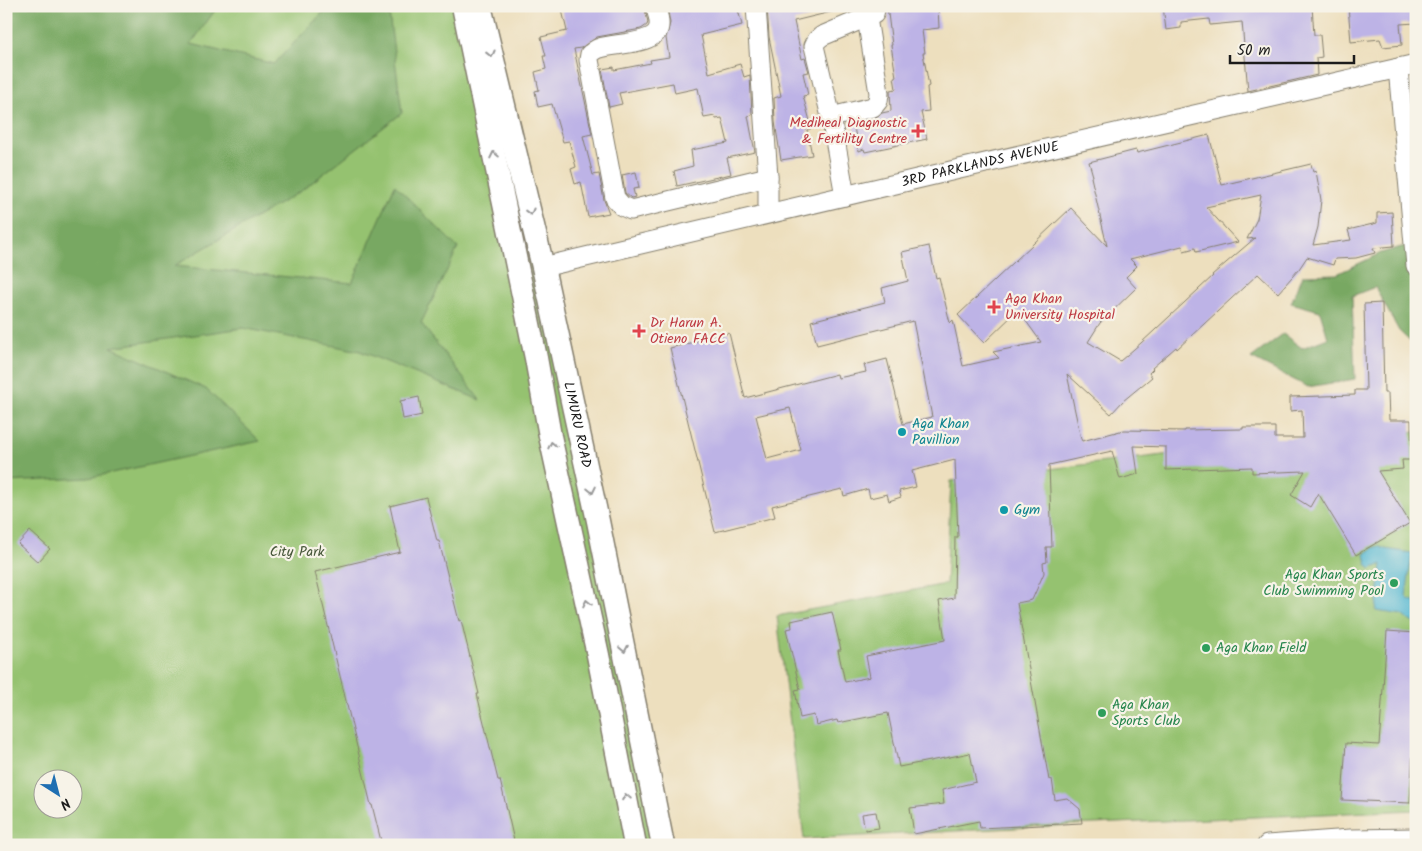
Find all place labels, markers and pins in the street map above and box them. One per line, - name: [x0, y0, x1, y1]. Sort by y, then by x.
- place label: Mediheal Diagnostic & Fertility Centre: [790, 112, 908, 150]
- marker: Mediheal Diagnostic & Fertility Centre: [911, 124, 925, 138]
- place label: Aga Khan University Hospital: [1005, 288, 1116, 326]
- marker: Aga Khan University Hospital: [987, 300, 1001, 314]
- place label: Dr Harun A. Otieno FACC: [650, 312, 726, 350]
- marker: Dr Harun A. Otieno FACC: [632, 324, 646, 338]
- place label: Aga Khan Pavillion: [912, 413, 969, 451]
- marker: Aga Khan Pavillion: [896, 426, 908, 438]
- place label: Gym: [1014, 499, 1040, 521]
- marker: Gym: [998, 504, 1010, 516]
- place label: Aga Khan Sports Club Swimming Pool: [1263, 564, 1385, 602]
- marker: Aga Khan Sports Club Swimming Pool: [1388, 577, 1400, 589]
- place label: Aga Khan Field: [1216, 637, 1307, 659]
- marker: Aga Khan Field: [1200, 642, 1212, 654]
- place label: Aga Khan Sports Club: [1112, 694, 1181, 732]
- marker: Aga Khan Sports Club: [1096, 707, 1108, 719]

